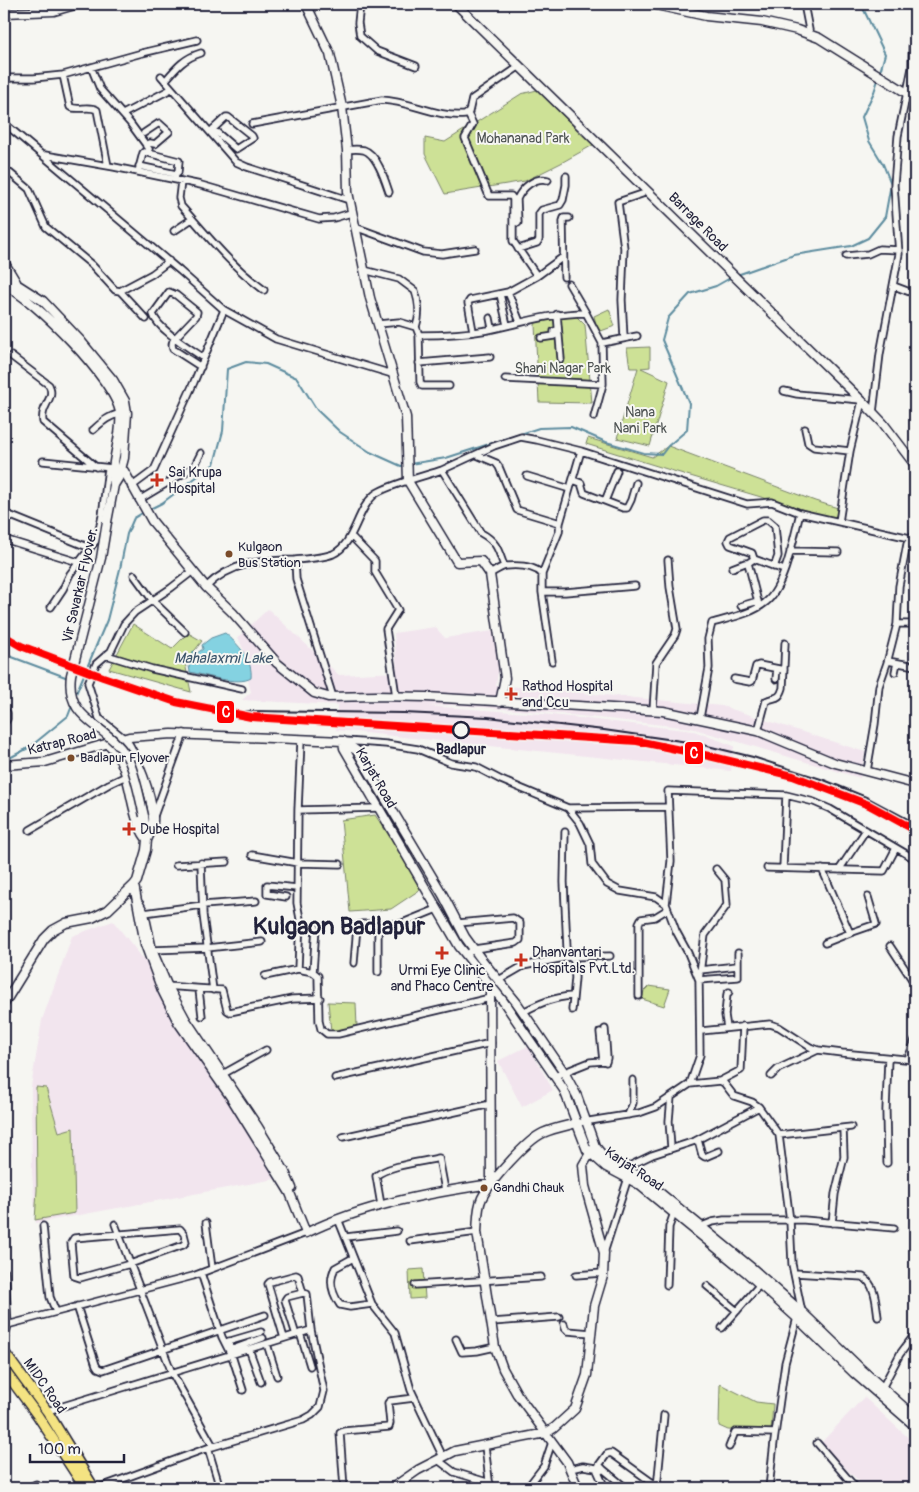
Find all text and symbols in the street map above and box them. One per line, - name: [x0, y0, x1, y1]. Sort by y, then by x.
- park label: Mohananad Park: [476, 130, 570, 147]
- street label: Barrage Road: [665, 189, 731, 255]
- park label: Shani Nagar Park: [515, 360, 611, 377]
- park label: Nana Nani Park: [613, 404, 667, 437]
- place label: Sai Krupa Hospital: [168, 464, 222, 497]
- marker: Sai Krupa Hospital: [150, 473, 164, 487]
- street label: Vir Savarkar Flyover.: [59, 526, 101, 644]
- place label: Kulgaon Bus Station: [238, 539, 301, 571]
- marker: Kulgaon Bus Station: [224, 549, 234, 559]
- water label: Mahalaxmi Lake: [174, 649, 274, 668]
- place label: Rathod Hospital and Ccu: [522, 678, 613, 711]
- marker: Rathod Hospital and Ccu: [504, 687, 518, 701]
- line badge: C: [216, 700, 235, 724]
- text: C: [222, 704, 231, 721]
- marker: Badlapur: [452, 721, 470, 739]
- street label: Katrap Road: [26, 725, 98, 759]
- place label: Badlapur: [436, 741, 487, 758]
- line badge: C: [684, 741, 704, 765]
- street label: Karjat Road: [352, 745, 400, 811]
- text: C: [690, 745, 699, 762]
- place label: Badlapur Flyover: [80, 750, 170, 766]
- marker: Badlapur Flyover: [66, 753, 76, 763]
- place label: Dube Hospital: [140, 821, 220, 838]
- marker: Dube Hospital: [122, 822, 136, 836]
- district label: Kulgaon Badlapur: [253, 912, 426, 941]
- place label: Dhanvantari Hospitals Pvt.Ltd.: [532, 944, 635, 977]
- marker: Urmi Eye Clinic and Phaco Centre: [435, 946, 449, 960]
- marker: Dhanvantari Hospitals Pvt.Ltd.: [514, 953, 528, 967]
- place label: Urmi Eye Clinic and Phaco Centre: [391, 962, 493, 995]
- street label: Karjat Road: [602, 1143, 667, 1195]
- place label: Gandhi Chauk: [493, 1180, 565, 1196]
- marker: Gandhi Chauk: [479, 1183, 489, 1193]
- street label: MIDC Road: [20, 1355, 70, 1417]
- scale bar: [30, 1432, 124, 1464]
- text: 100 m: [38, 1440, 81, 1459]

